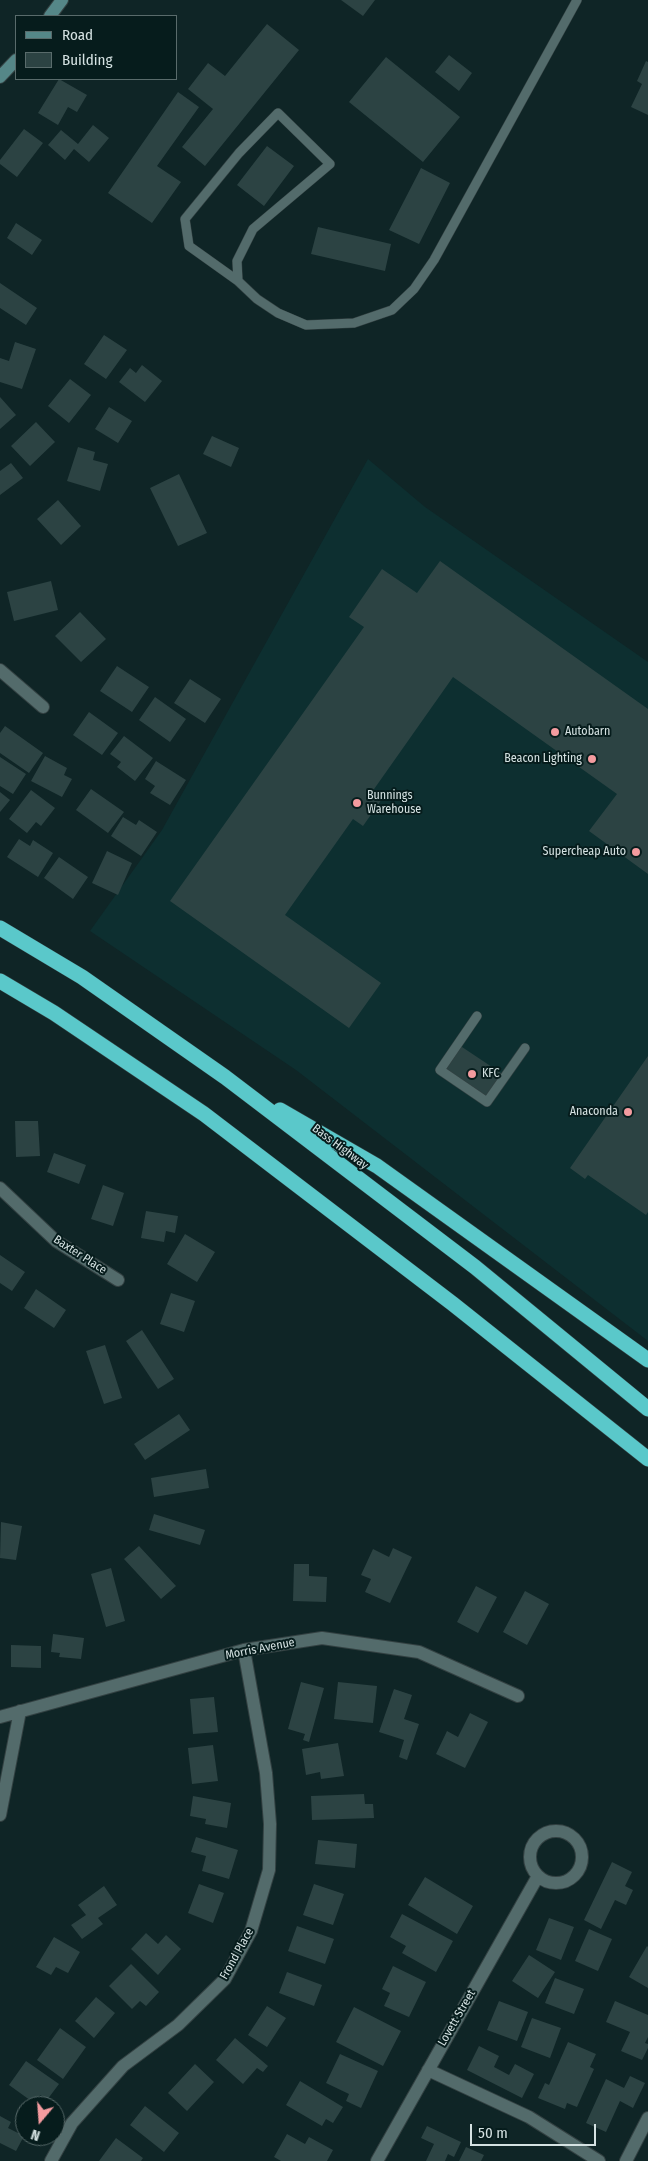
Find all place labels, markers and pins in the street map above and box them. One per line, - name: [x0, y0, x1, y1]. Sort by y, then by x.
- place label: Autobarn: [565, 725, 610, 739]
- marker: Autobarn: [549, 726, 561, 738]
- place label: Beacon Lighting: [504, 752, 582, 766]
- marker: Beacon Lighting: [586, 753, 598, 765]
- place label: Bunnings Warehouse: [367, 789, 421, 817]
- marker: Bunnings Warehouse: [351, 797, 363, 809]
- place label: Supercheap Auto: [543, 845, 626, 859]
- marker: Supercheap Auto: [630, 846, 642, 858]
- place label: KFC: [482, 1067, 499, 1081]
- marker: KFC: [466, 1068, 478, 1080]
- place label: Anaconda: [570, 1105, 618, 1119]
- marker: Anaconda: [622, 1106, 634, 1118]

